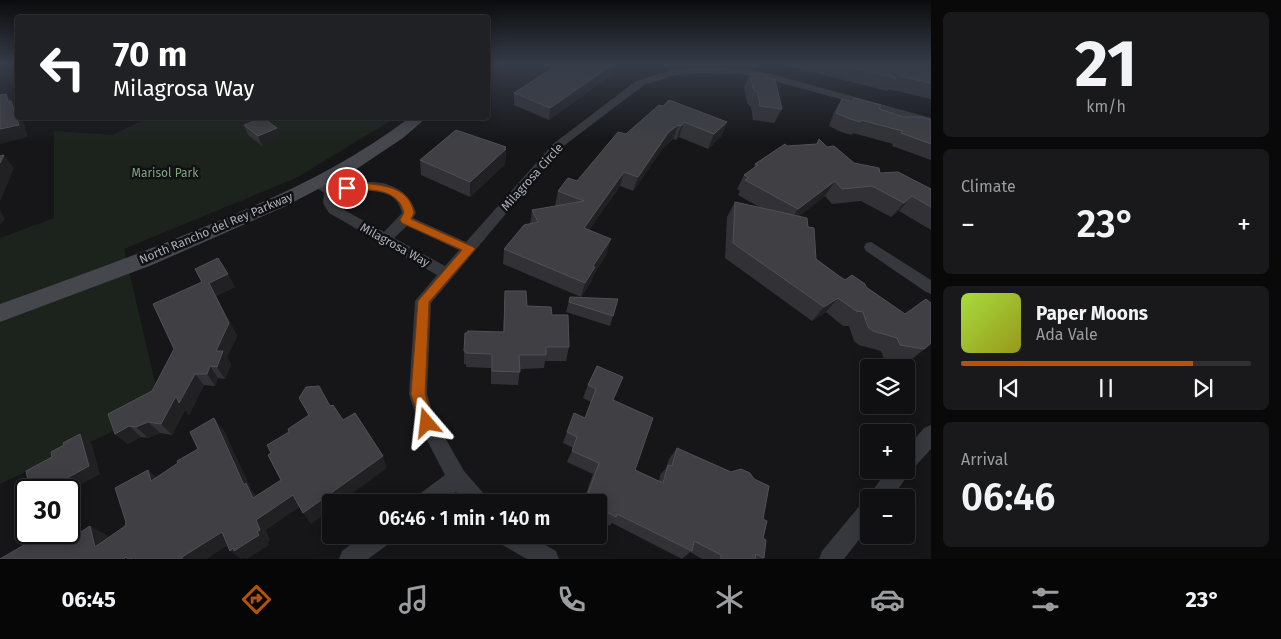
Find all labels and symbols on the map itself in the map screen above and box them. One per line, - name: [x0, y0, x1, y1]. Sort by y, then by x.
- street label: Milagrosa Circle: [498, 141, 566, 213]
- park label: Marisol Park: [132, 166, 199, 180]
- pin: [326, 167, 368, 209]
- street label: North Rancho del Rey Parkway: [137, 189, 295, 267]
- street label: Milagrosa Way: [358, 220, 432, 270]
- position arrow: [400, 396, 452, 448]
- speed limit sign: 30: [15, 479, 80, 544]

